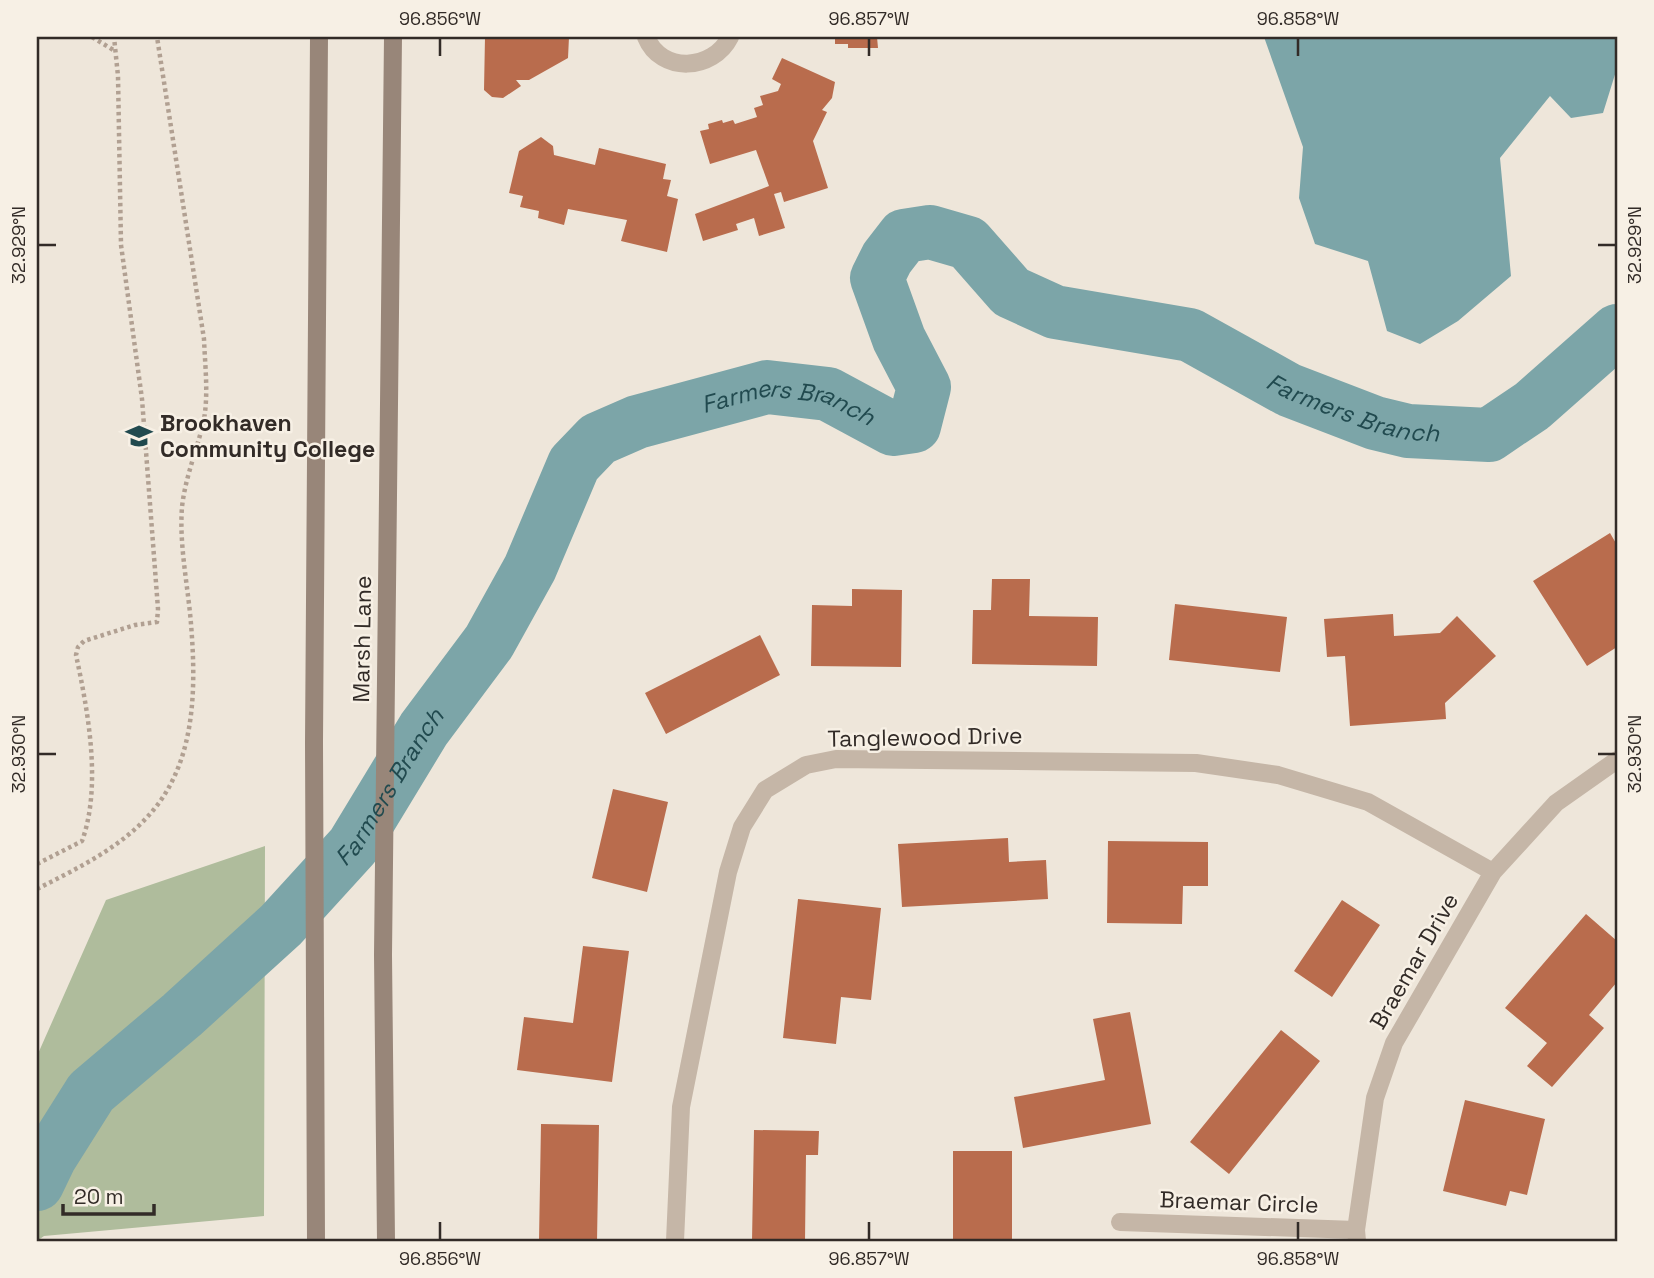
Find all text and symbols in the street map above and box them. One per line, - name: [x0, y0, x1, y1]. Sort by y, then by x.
- text: 96.856°W: [399, 7, 481, 30]
- text: 96.857°W: [828, 7, 910, 30]
- text: 96.858°W: [1257, 7, 1339, 30]
- text: 32.929°N: [7, 206, 30, 284]
- text: 32.929°N: [1623, 206, 1646, 284]
- water label: Farmers Branch: [1261, 365, 1441, 448]
- water label: Farmers Branch: [698, 371, 882, 433]
- place label: Brookhaven Community College: [160, 408, 375, 464]
- school or university icon: Brookhaven Community College: [124, 421, 154, 451]
- street label: Marsh Lane: [346, 575, 378, 703]
- water label: Farmers Branch: [327, 701, 451, 872]
- text: 32.930°N: [7, 715, 30, 793]
- text: 32.930°N: [1623, 715, 1646, 793]
- street label: Tanglewood Drive: [827, 720, 1023, 754]
- street label: Braemar Drive: [1363, 887, 1465, 1035]
- scale bar: [63, 1173, 154, 1217]
- text: 20 m: [74, 1183, 124, 1210]
- street label: Braemar Circle: [1159, 1184, 1319, 1220]
- text: 96.856°W: [399, 1247, 481, 1270]
- text: 96.857°W: [828, 1247, 910, 1270]
- text: 96.858°W: [1257, 1247, 1339, 1270]

